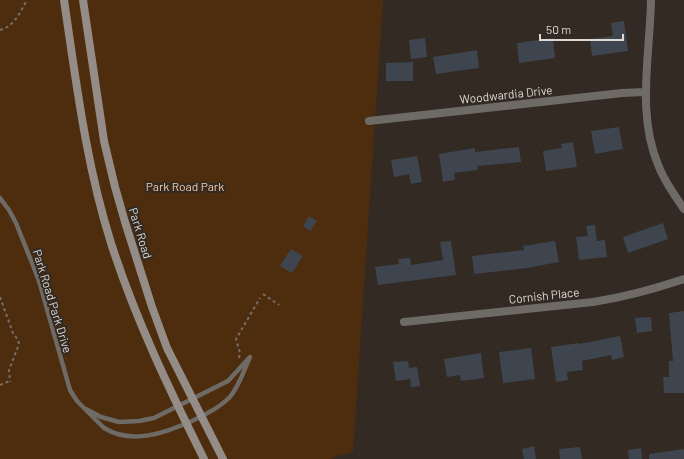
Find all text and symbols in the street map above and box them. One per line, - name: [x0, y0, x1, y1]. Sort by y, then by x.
- scale bar: [540, 16, 623, 42]
- text: 50 m: [546, 22, 571, 36]
- street label: Woodwardia Drive: [459, 82, 553, 106]
- park label: Park Road Park: [146, 179, 224, 193]
- street label: Park Road: [127, 206, 155, 260]
- street label: Park Road Park Drive: [31, 247, 75, 355]
- street label: Cornish Place: [508, 284, 580, 306]

